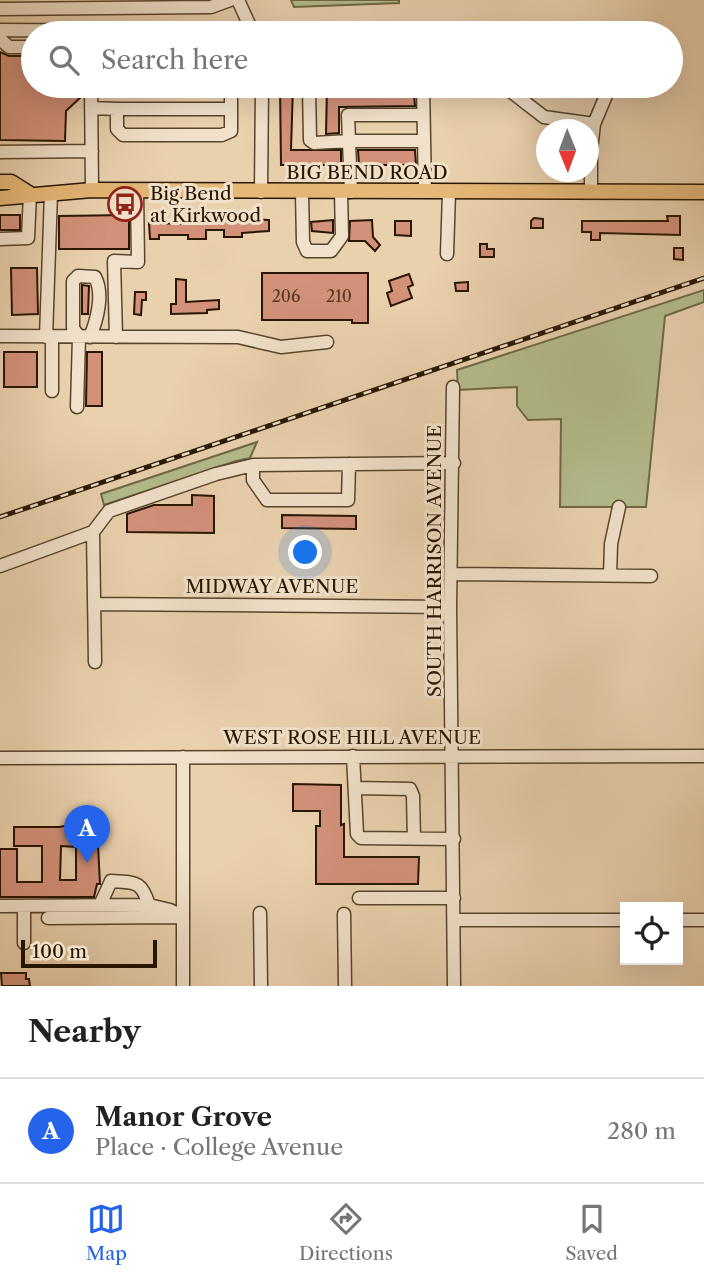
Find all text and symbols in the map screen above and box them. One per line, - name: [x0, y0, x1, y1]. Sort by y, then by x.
- search box: [21, 21, 683, 98]
- icon: search: [45, 41, 83, 79]
- text: Search here: [101, 44, 248, 76]
- north arrow: [536, 119, 599, 182]
- street label: BIG BEND ROAD: [286, 161, 448, 184]
- place label: Big Bend at Kirkwood: [150, 182, 261, 227]
- bus stop icon: Big Bend at Kirkwood: [106, 185, 144, 223]
- house number: 206: [272, 286, 300, 306]
- house number: 210: [326, 286, 352, 306]
- street label: SOUTH HARRISON AVENUE: [423, 425, 446, 697]
- your location: [288, 535, 322, 569]
- street label: MIDWAY AVENUE: [186, 575, 358, 598]
- street label: WEST ROSE HILL AVENUE: [222, 726, 481, 749]
- pin: A: [64, 805, 110, 863]
- map controls: [620, 902, 683, 965]
- button: locate: [620, 902, 683, 965]
- scale bar: [21, 937, 158, 969]
- text: 100 m: [32, 940, 87, 963]
- text: Nearby: [28, 1013, 141, 1050]
- text: Manor Grove: [95, 1101, 272, 1133]
- text: A: [42, 1117, 60, 1145]
- text: 280 m: [607, 1117, 676, 1145]
- text: Place · College Avenue: [95, 1133, 343, 1161]
- tab: Map: [86, 1200, 127, 1265]
- tab: Directions: [299, 1200, 393, 1265]
- tab: Saved: [565, 1200, 618, 1265]

